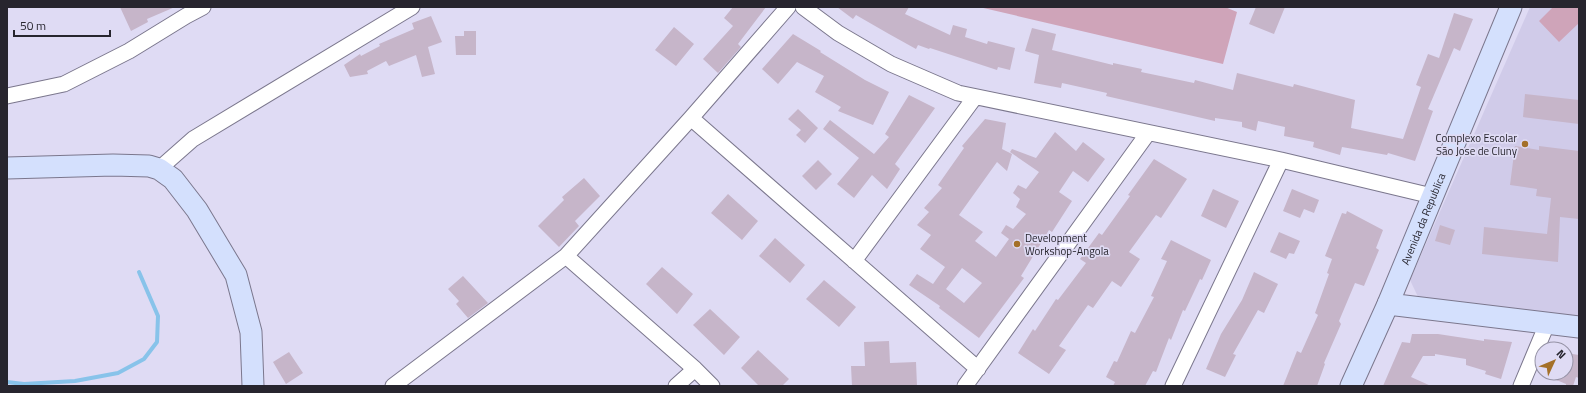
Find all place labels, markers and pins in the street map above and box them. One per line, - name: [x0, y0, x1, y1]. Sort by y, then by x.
- place label: Complexo Escolar São Jose de Cluny: [1436, 130, 1518, 159]
- marker: Complexo Escolar São Jose de Cluny: [1520, 139, 1530, 149]
- place label: Development Workshop-Angola: [1025, 230, 1109, 259]
- marker: Development Workshop-Angola: [1012, 239, 1022, 249]

